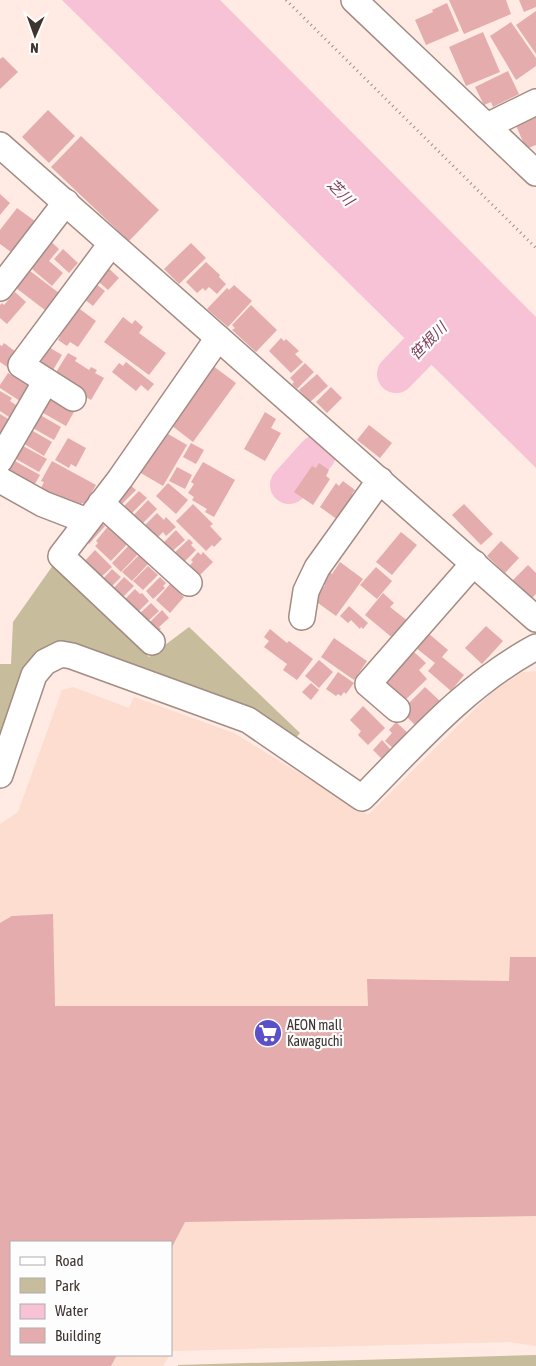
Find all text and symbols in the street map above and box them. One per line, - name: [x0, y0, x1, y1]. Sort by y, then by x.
- north arrow: [10, 10, 60, 60]
- text: N: [30, 40, 39, 56]
- water label: 芝川: [324, 175, 359, 210]
- water label: 笹根川: [406, 317, 451, 363]
- place label: AEON mall Kawaguchi: [287, 1017, 343, 1049]
- supermarket icon: AEON mall Kawaguchi: [253, 1018, 283, 1048]
- legend: [10, 1241, 172, 1356]
- text: Road: [55, 1252, 84, 1269]
- text: Park: [55, 1277, 80, 1294]
- text: Water: [55, 1302, 88, 1319]
- text: Building: [55, 1327, 101, 1344]

